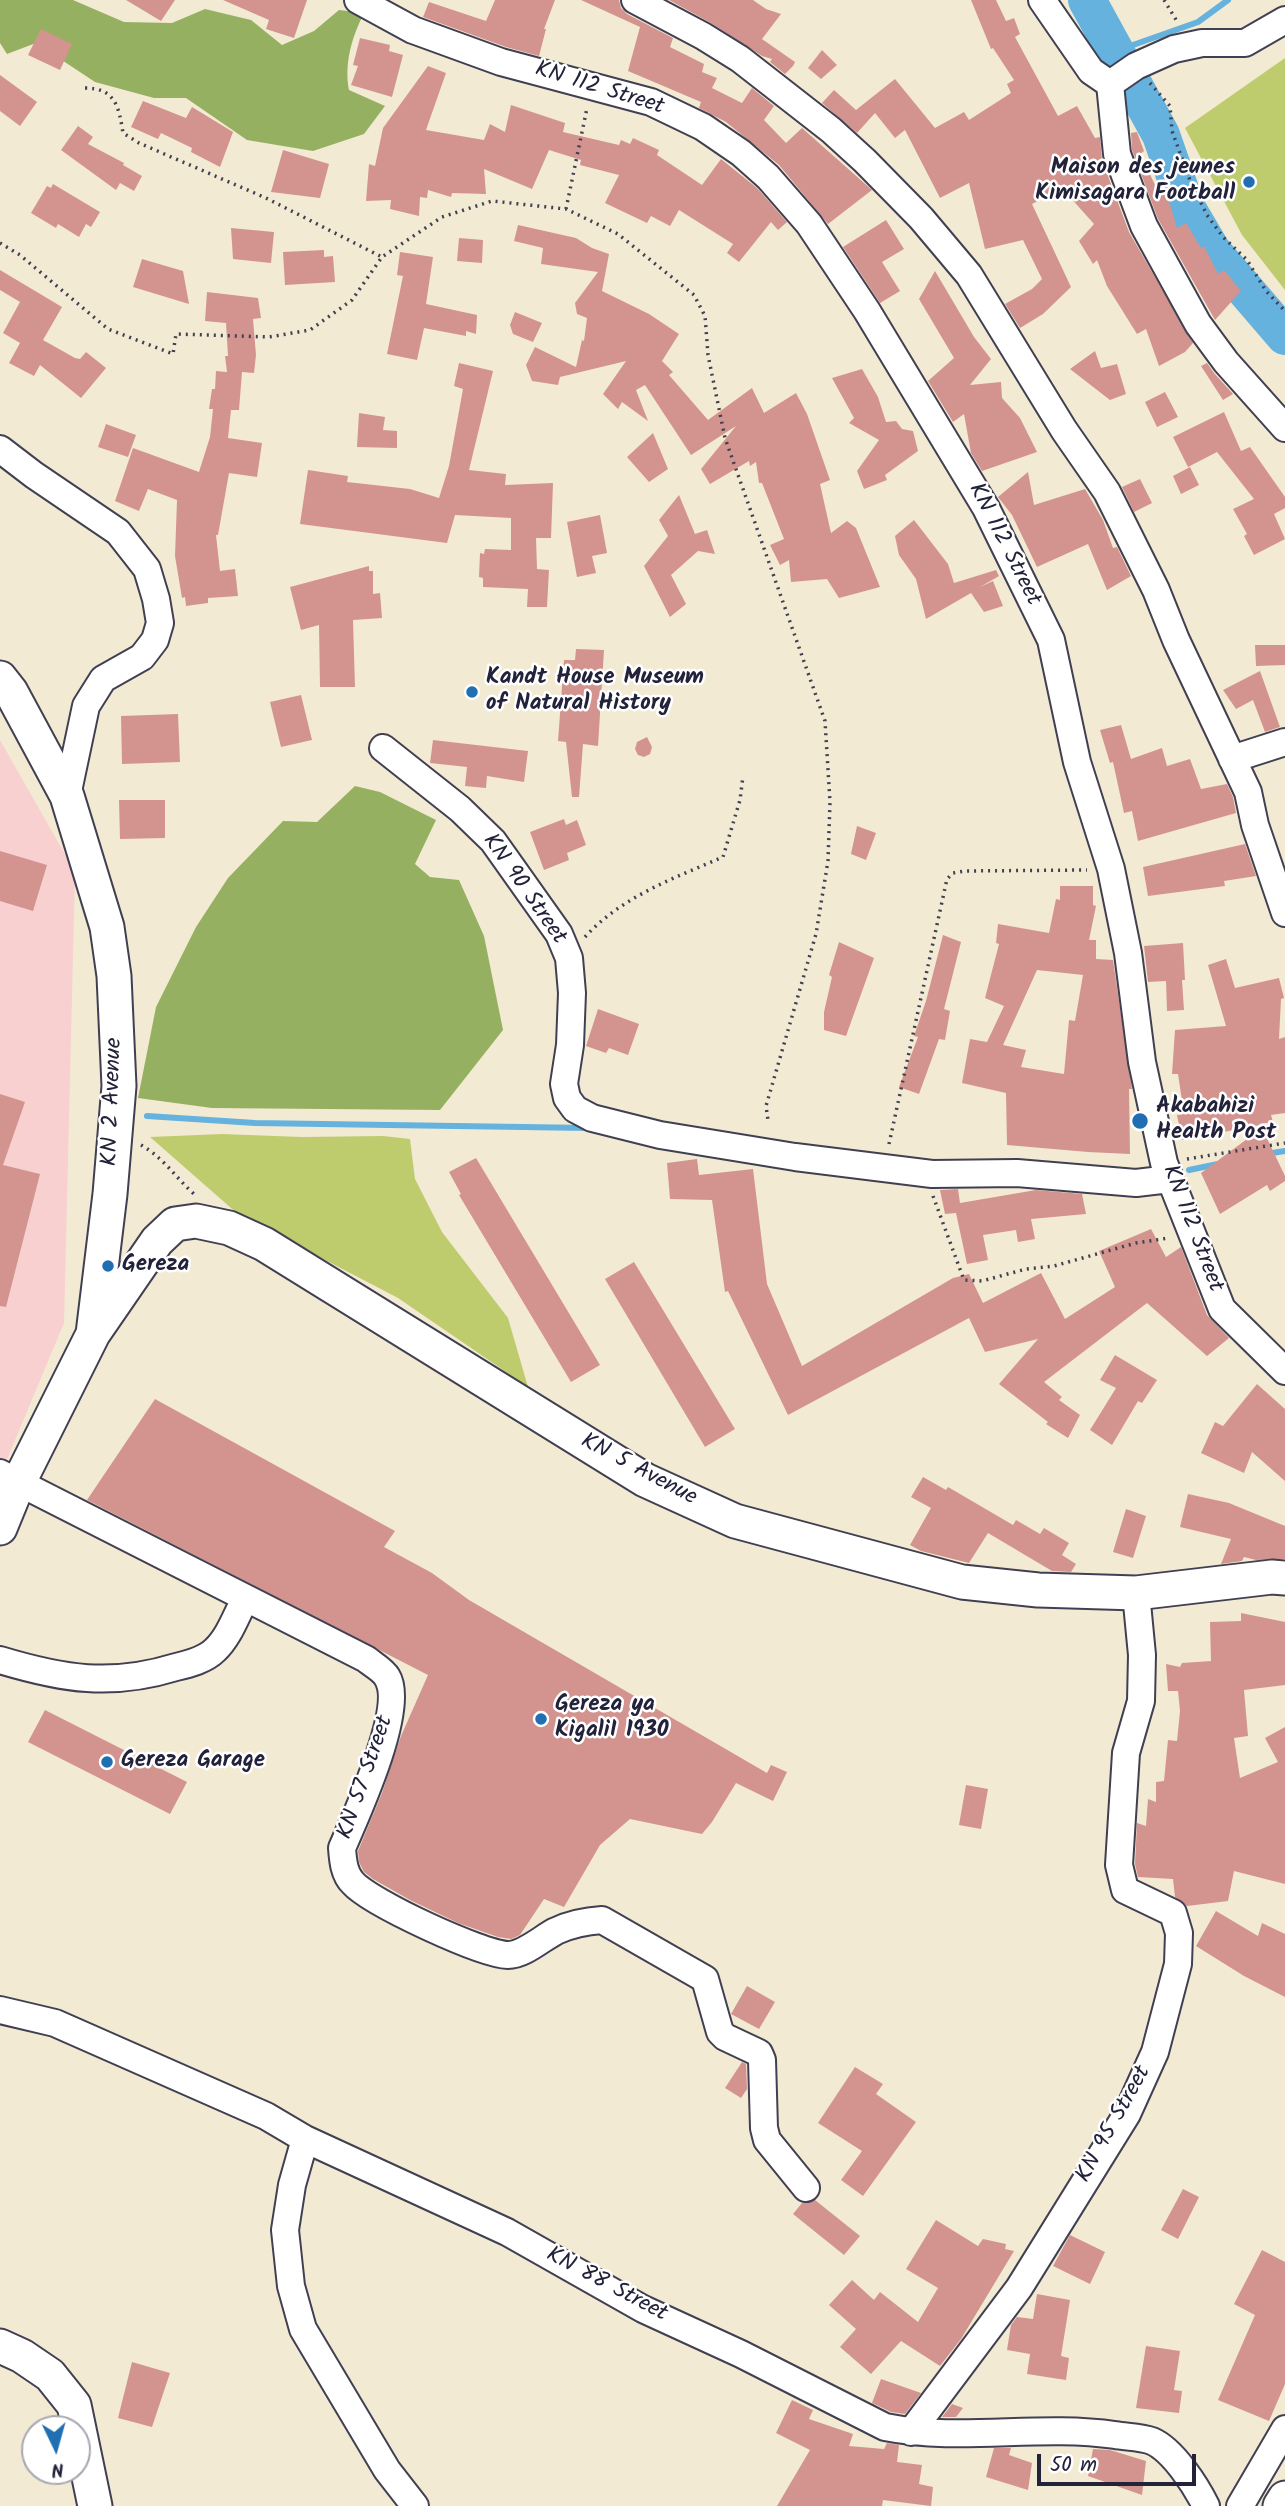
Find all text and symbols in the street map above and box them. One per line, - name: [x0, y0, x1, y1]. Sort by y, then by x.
- street label: KN 112 Street: [531, 57, 667, 123]
- place label: Maison des jeunes Kimisagara Football: [1035, 155, 1235, 209]
- marker: Maison des jeunes Kimisagara Football: [1241, 174, 1257, 190]
- street label: KN 112 Street: [960, 479, 1046, 611]
- place label: Kandt House Museum of Natural History: [486, 665, 704, 719]
- marker: Kandt House Museum of Natural History: [464, 684, 480, 700]
- street label: KN 90 Street: [475, 829, 571, 951]
- street label: KN 2 Avenue: [98, 1037, 130, 1167]
- place label: Akabahizi Health Post: [1156, 1094, 1276, 1148]
- marker: Akabahizi Health Post: [1130, 1111, 1150, 1131]
- street label: KN 112 Street: [1154, 1162, 1228, 1296]
- place label: Gereza: [122, 1252, 189, 1280]
- marker: Gereza: [100, 1258, 116, 1274]
- street label: KN 5 Avenue: [575, 1429, 701, 1513]
- place label: Gereza ya KigaliI 1930: [555, 1692, 669, 1746]
- marker: Gereza ya KigaliI 1930: [533, 1711, 549, 1727]
- street label: KN 57 Street: [333, 1713, 401, 1843]
- place label: Gereza Garage: [121, 1748, 265, 1776]
- marker: Gereza Garage: [99, 1754, 115, 1770]
- street label: KN 95 Street: [1072, 2062, 1158, 2188]
- street label: KN 88 Street: [541, 2242, 671, 2330]
- north arrow: [21, 2415, 91, 2485]
- scale bar: [1040, 2440, 1199, 2484]
- text: 50 m: [1050, 2449, 1097, 2482]
- text: N: [50, 2453, 65, 2484]

